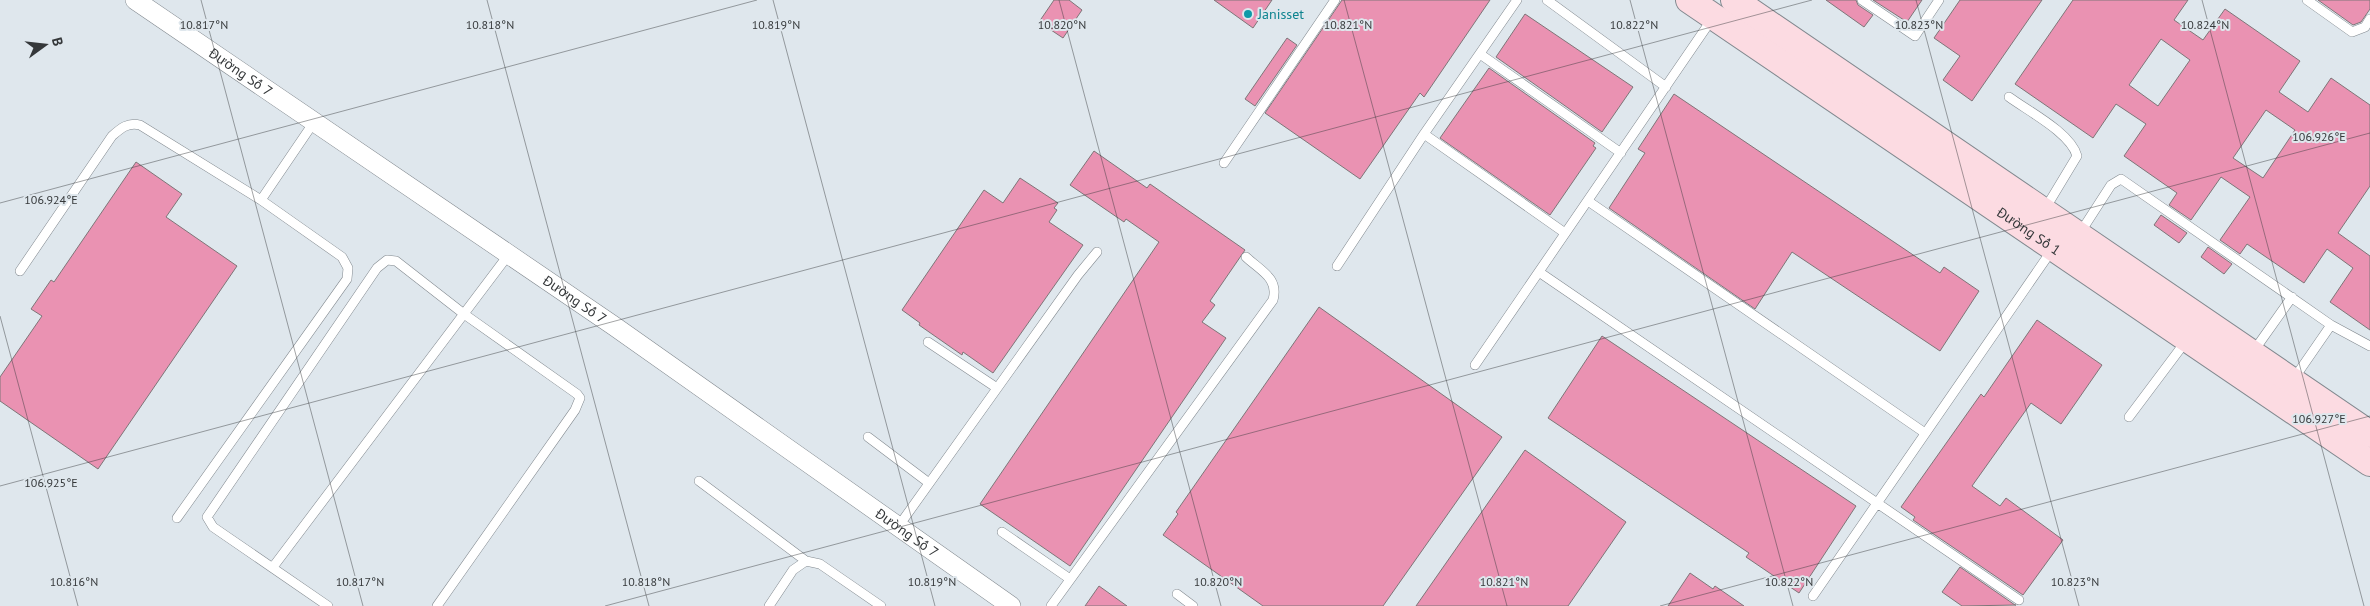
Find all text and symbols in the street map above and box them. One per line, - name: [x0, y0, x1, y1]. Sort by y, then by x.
- place label: Janisset: [1257, 5, 1304, 23]
- marker: Janisset: [1242, 8, 1254, 20]
- text: 10.817°N: [180, 17, 228, 32]
- text: 10.818°N: [466, 17, 514, 32]
- text: 10.819°N: [752, 17, 800, 32]
- text: 10.820°N: [1038, 17, 1086, 32]
- text: 10.821°N: [1324, 17, 1372, 32]
- text: 10.822°N: [1610, 17, 1658, 32]
- text: 10.823°N: [1895, 17, 1943, 32]
- text: 10.824°N: [2181, 17, 2229, 32]
- north arrow: [20, 20, 70, 70]
- text: B: [48, 35, 67, 48]
- street label: Đường Số 7: [205, 43, 276, 100]
- text: 106.926°E: [2292, 129, 2346, 144]
- text: 106.924°E: [24, 192, 78, 207]
- street label: Đường Số 1: [1993, 203, 2064, 259]
- street label: Đường Số 7: [539, 271, 610, 327]
- text: 106.927°E: [2292, 411, 2346, 426]
- text: 106.925°E: [24, 475, 78, 490]
- street label: Đường Số 7: [871, 504, 942, 561]
- text: 10.816°N: [50, 574, 98, 589]
- text: 10.817°N: [336, 574, 384, 589]
- text: 10.818°N: [622, 574, 670, 589]
- text: 10.819°N: [908, 574, 956, 589]
- text: 10.820°N: [1194, 574, 1242, 589]
- text: 10.821°N: [1480, 574, 1528, 589]
- text: 10.822°N: [1765, 574, 1813, 589]
- text: 10.823°N: [2051, 574, 2099, 589]

